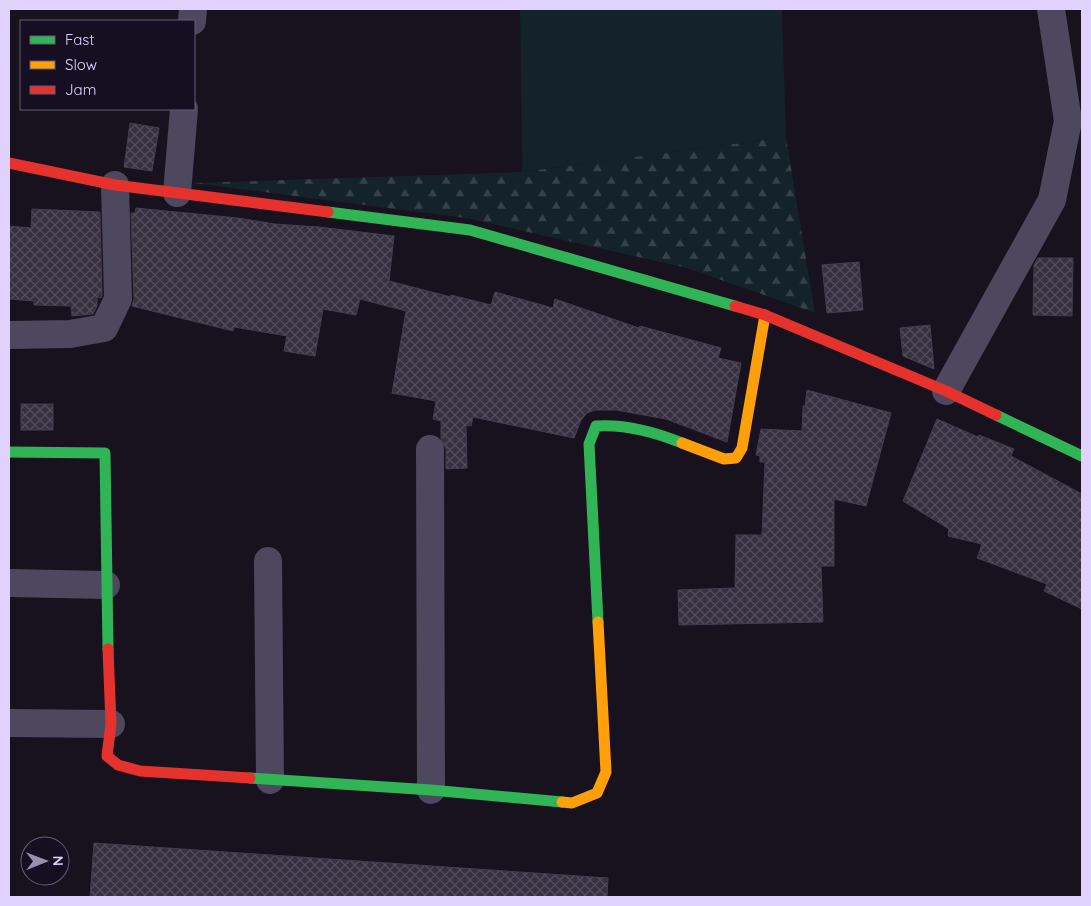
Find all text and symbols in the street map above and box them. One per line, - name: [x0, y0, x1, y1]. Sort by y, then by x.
- legend: [20, 20, 195, 110]
- text: Fast: [65, 30, 94, 49]
- text: Slow: [65, 55, 97, 74]
- text: Jam: [65, 80, 96, 99]
- north arrow: [20, 836, 70, 886]
- text: N: [49, 855, 67, 866]

